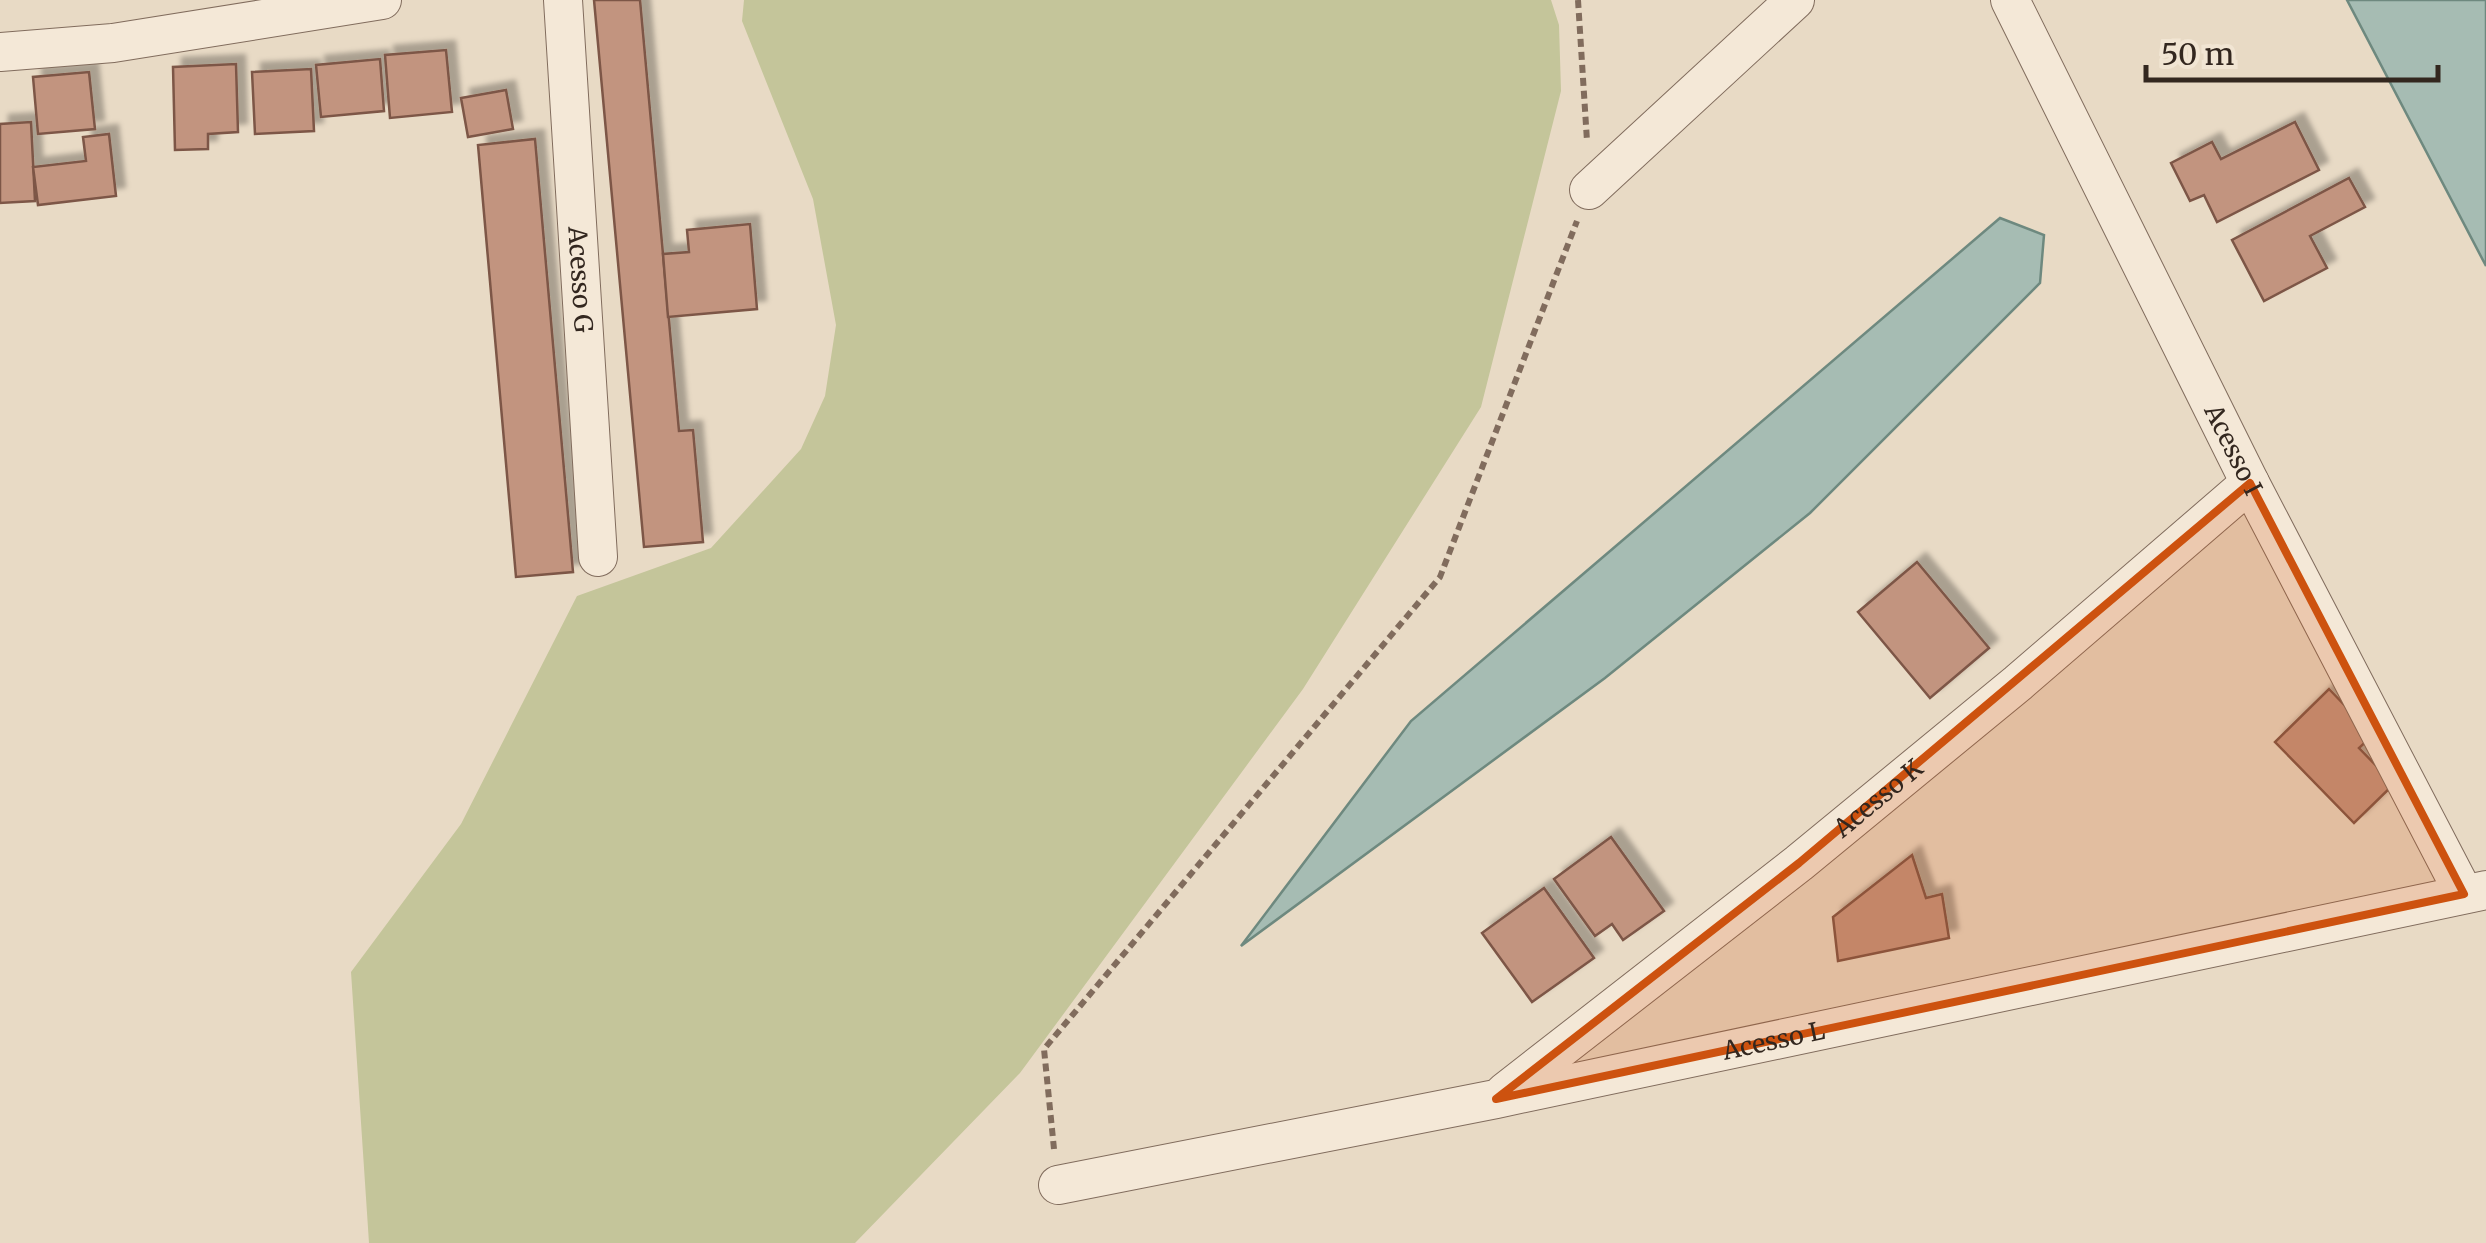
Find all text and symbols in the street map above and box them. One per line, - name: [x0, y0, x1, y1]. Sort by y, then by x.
- scale bar: [2146, 20, 2438, 82]
- text: 50 m: [2161, 35, 2234, 73]
- street label: Acesso G: [561, 224, 600, 333]
- street label: Acesso I: [2197, 398, 2269, 501]
- street label: Acesso K: [1826, 752, 1929, 845]
- street label: Acesso L: [1718, 1014, 1828, 1067]

